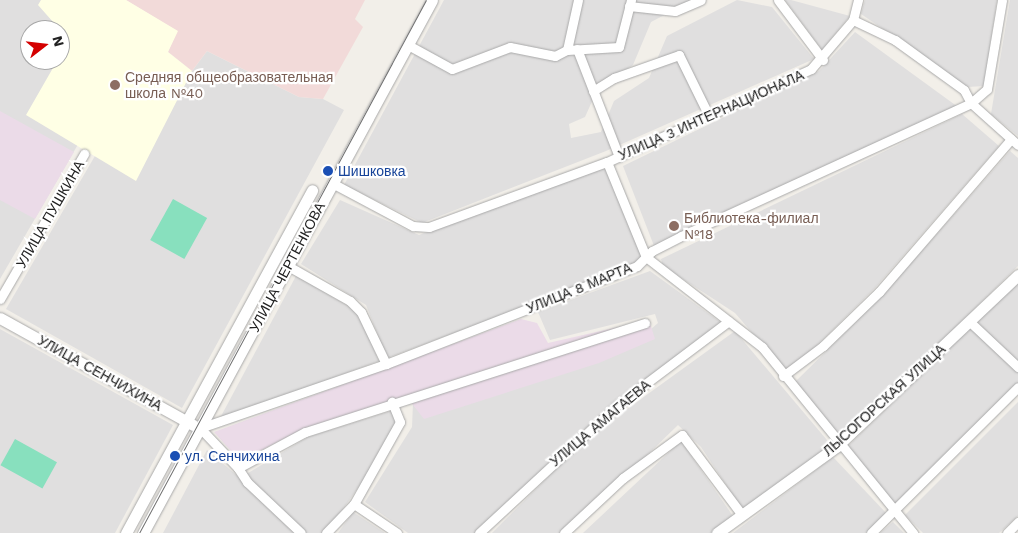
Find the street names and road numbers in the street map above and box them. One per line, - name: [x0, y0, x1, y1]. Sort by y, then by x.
- street label: УЛИЦА 3 ИНТЕРНАЦИОНАЛА: [616, 66, 806, 164]
- street label: УЛИЦА ПУШКИНА: [12, 157, 88, 271]
- street label: УЛИЦА ЧЕРТЕНКОВА: [246, 199, 328, 335]
- street label: УЛИЦА 8 МАРТА: [524, 259, 634, 317]
- street label: УЛИЦА СЕНЧИХИНА: [35, 332, 165, 414]
- street label: ЛЫСОГОРСКАЯ УЛИЦА: [819, 341, 949, 459]
- street label: УЛИЦА АМАГАЕВА: [546, 376, 654, 470]

